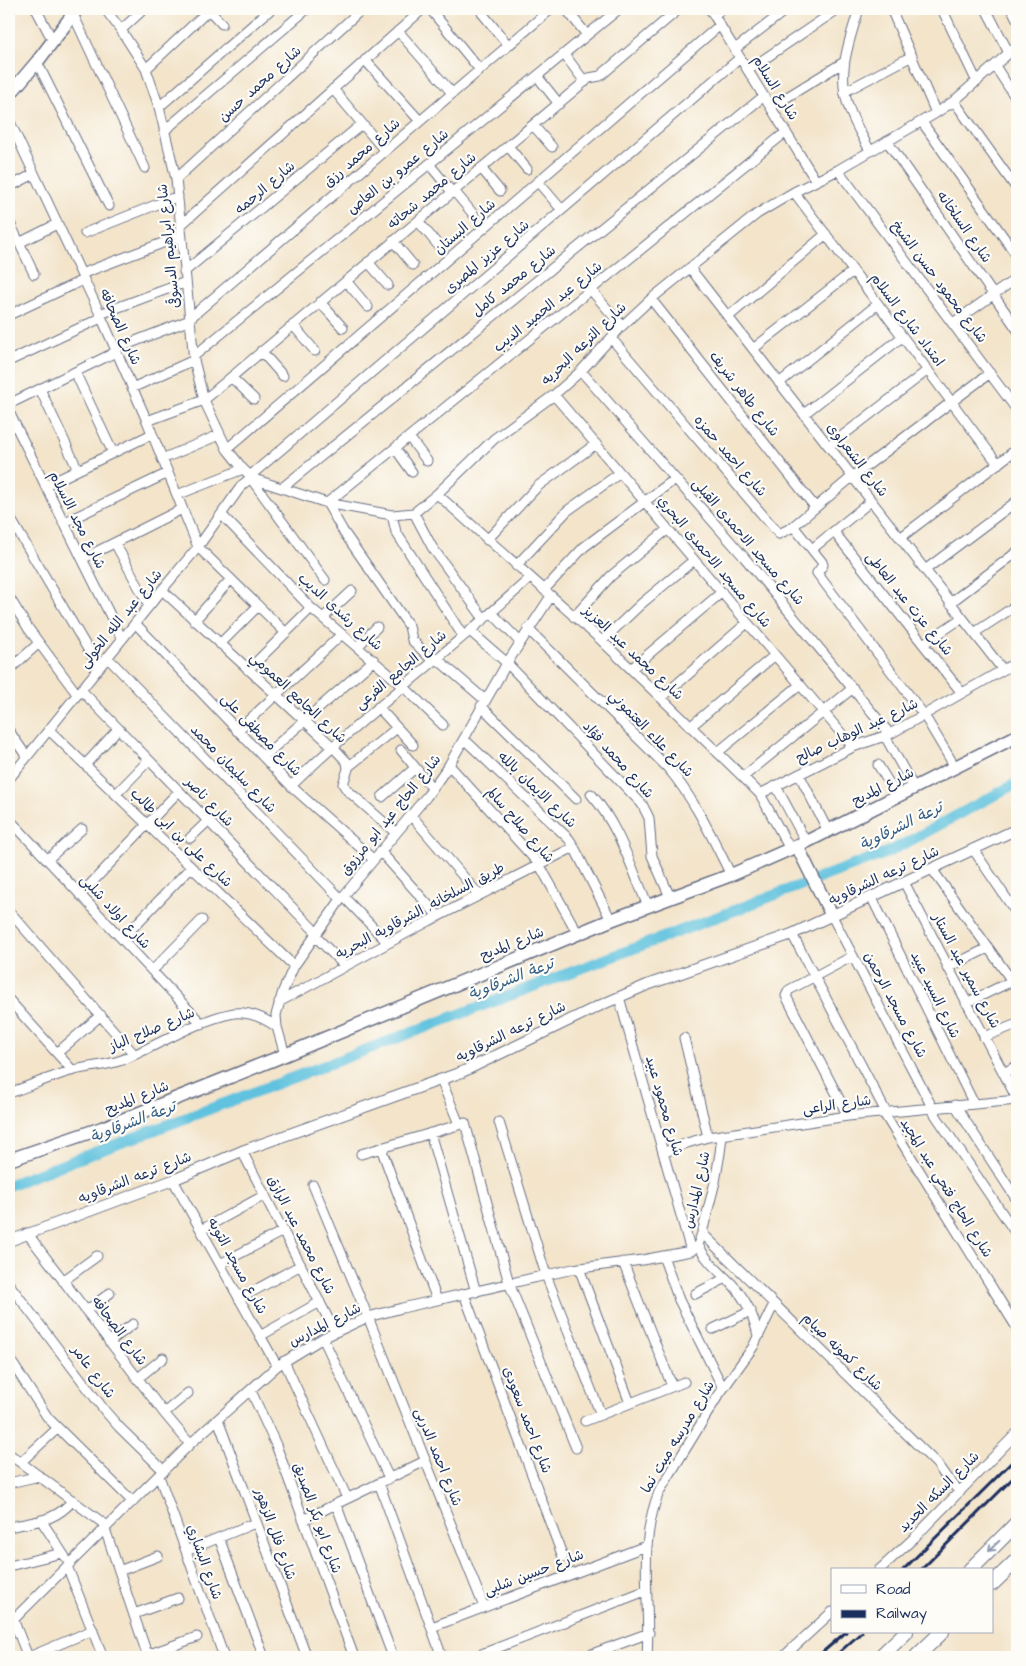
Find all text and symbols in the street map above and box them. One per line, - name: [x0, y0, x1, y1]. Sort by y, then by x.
- street label: شارع محمد حسن: [214, 41, 306, 127]
- street label: شارع السلام: [747, 52, 803, 124]
- street label: شارع محمد رزق: [319, 114, 405, 192]
- street label: شارع عمرو بن العاص: [343, 125, 453, 219]
- street label: شارع محمد شحاته: [383, 148, 481, 234]
- street label: شارع الرحمه: [230, 157, 300, 219]
- street label: شارع ابراهيم الدسوقى: [153, 183, 185, 309]
- street label: شارع السلخانه: [932, 187, 996, 267]
- street label: شارع البستان: [430, 194, 500, 260]
- street label: شارع عزيز المصرى: [440, 215, 534, 299]
- street label: شارع محمود حسن الشيخ: [886, 217, 992, 347]
- street label: شارع محمد كامل: [468, 241, 560, 321]
- street label: شارع عبد الحميد الديب: [489, 257, 607, 357]
- street label: امتداد شارع السلام: [865, 269, 949, 371]
- street label: شارع الصحافه: [94, 286, 146, 368]
- street label: شارع الترعه البحريه: [537, 298, 631, 390]
- street label: شارع طاهر شريف: [704, 347, 784, 441]
- street label: شارع احمد حمزه: [689, 411, 771, 501]
- street label: شارع الشعراوى: [822, 419, 892, 501]
- street label: شارع مجد الاسلام: [44, 468, 110, 572]
- street label: شارع مسجد الاحمدى القبلى: [687, 474, 809, 610]
- street label: شارع مسجد الاحمدى البحري: [653, 491, 775, 633]
- street label: شارع عزت عبد العاطى: [861, 548, 957, 660]
- street label: شارع عبد الله الخولى: [75, 565, 167, 673]
- street label: شارع رشدى الديب: [293, 569, 387, 655]
- street label: شارع محمد عبد العزيز: [577, 600, 688, 705]
- street label: شارع الجامع الفرعى: [351, 626, 451, 714]
- street label: شارع الجامع العمومي: [244, 648, 351, 750]
- street label: شارع علاء العتموني: [603, 686, 698, 783]
- street label: شارع مصطفى على: [216, 689, 306, 781]
- street label: شارع عبد الوهاب صالح: [792, 694, 922, 768]
- street label: شارع محمد فؤاد: [578, 717, 658, 803]
- street label: شارع سليمان محمد: [185, 720, 281, 818]
- street label: شارع الايمان بالله: [493, 747, 581, 833]
- street label: شارع الحاج عيد ابو مرزوق: [336, 750, 446, 880]
- street label: شارع المديح: [848, 763, 918, 811]
- street label: شارع ناصر: [179, 772, 238, 831]
- street label: شارع صلاح سالم: [481, 783, 559, 867]
- street label: شارع على بن ابى طالب: [126, 784, 236, 892]
- water label: ترعة الشرقاوية: [856, 796, 948, 855]
- street label: شارع ترعه الشرقاويه: [825, 842, 943, 910]
- street label: طريق السلخانه, الشرقاويه البحريه: [332, 858, 508, 964]
- street label: شارع اولاد شلبى: [75, 870, 155, 954]
- street label: شارع سمير عبد الستار: [927, 909, 1005, 1032]
- street label: شارع المديح: [477, 922, 547, 966]
- street label: شارع مسجد الرحمن: [859, 948, 931, 1062]
- street label: شارع السيد عبيد: [905, 948, 965, 1042]
- water label: ترعة الشرقاوية: [465, 952, 559, 1005]
- street label: شارع ترعه الشرقاويه: [453, 997, 569, 1067]
- street label: شارع صلاح الباز: [105, 1003, 198, 1057]
- street label: شارع محمود عبيد: [640, 1053, 688, 1159]
- street label: شارع المديح: [102, 1076, 172, 1120]
- street label: شارع الراعى: [801, 1090, 873, 1120]
- water label: ترعة الشرقاوية: [87, 1095, 181, 1148]
- street label: شارع الحاج فتحي عبد المجيد: [893, 1114, 997, 1263]
- street label: شارع ترعه الشرقاويه: [75, 1147, 195, 1209]
- street label: شارع المدارس: [678, 1149, 716, 1231]
- street label: شارع محمد عبد الرازق: [262, 1172, 340, 1298]
- street label: شارع مسجد التوبه: [202, 1214, 272, 1318]
- street label: شارع الصحافه: [86, 1292, 152, 1370]
- street label: شارع المدارس: [285, 1298, 365, 1352]
- street label: شارع كمونه صيام: [797, 1308, 887, 1396]
- street label: شارع عامر: [66, 1340, 120, 1403]
- street label: شارع احمد سعودى: [497, 1364, 557, 1476]
- street label: شارع مدرسه ميت نما: [636, 1377, 720, 1497]
- street label: شارع احمد الدربى: [409, 1405, 467, 1509]
- street label: شارع السكه الحديد: [894, 1447, 984, 1537]
- street label: شارع ابو بكر الصديق: [288, 1460, 346, 1576]
- street label: شارع فلل الزهور: [249, 1484, 301, 1583]
- street label: شارع البشاري: [181, 1522, 227, 1602]
- one-way arrow: [988, 1540, 1000, 1553]
- street label: شارع حسين شلبى: [481, 1545, 587, 1601]
- legend: [831, 1568, 994, 1634]
- text: Road: [876, 1579, 911, 1600]
- text: Railway: [876, 1603, 927, 1625]

